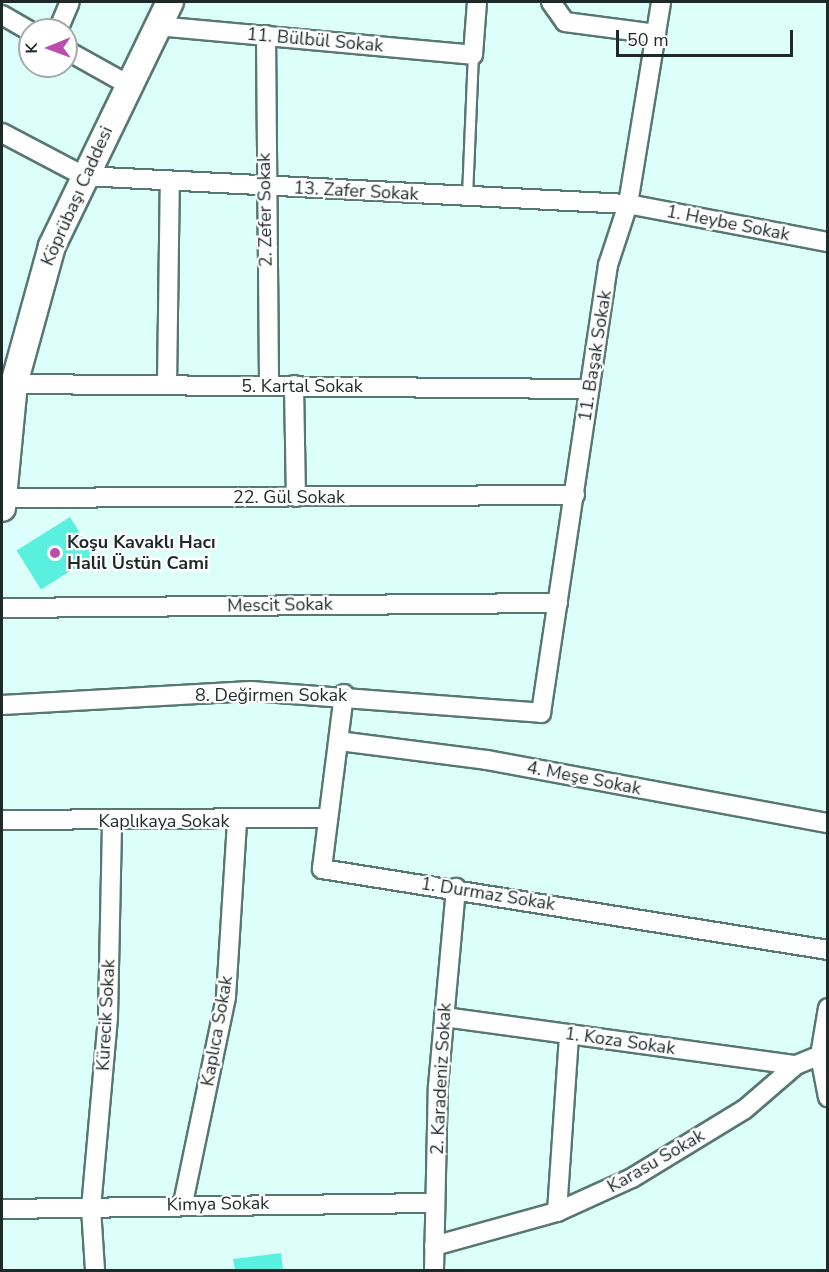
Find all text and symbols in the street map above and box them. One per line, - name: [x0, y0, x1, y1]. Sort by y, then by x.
- north arrow: [18, 18, 78, 78]
- scale bar: [619, 18, 796, 56]
- street label: 11. Bülbül Sokak: [246, 23, 384, 57]
- text: 50 m: [627, 28, 669, 52]
- text: K: [21, 43, 43, 54]
- street label: Köprübaşı Caddesi: [37, 123, 117, 269]
- street label: 2. Zefer Sokak: [253, 153, 277, 267]
- street label: 13. Zafer Sokak: [293, 177, 419, 205]
- street label: 1. Heybe Sokak: [665, 200, 791, 246]
- street label: 11. Başak Sokak: [574, 289, 616, 423]
- street label: 5. Kartal Sokak: [241, 375, 363, 397]
- street label: 22. Gül Sokak: [233, 486, 345, 508]
- place label: Koşu Kavaklı Hacı Halil Üstün Cami: [67, 532, 216, 574]
- marker: Koşu Kavaklı Hacı Halil Üstün Cami: [48, 546, 62, 560]
- street label: Mescit Sokak: [227, 593, 333, 617]
- street label: 8. Değirmen Sokak: [195, 684, 347, 706]
- street label: 4. Meşe Sokak: [525, 756, 643, 800]
- street label: Kaplıkaya Sokak: [99, 810, 229, 832]
- street label: 1. Durmaz Sokak: [419, 873, 557, 915]
- street label: Kürecik Sokak: [92, 959, 120, 1071]
- street label: Kaplıca Sokak: [197, 974, 237, 1088]
- street label: 2. Karadeniz Sokak: [426, 1002, 456, 1156]
- street label: 1. Koza Sokak: [563, 1023, 677, 1059]
- street label: Karasu Sokak: [604, 1124, 708, 1198]
- street label: Kimya Sokak: [167, 1192, 269, 1216]

